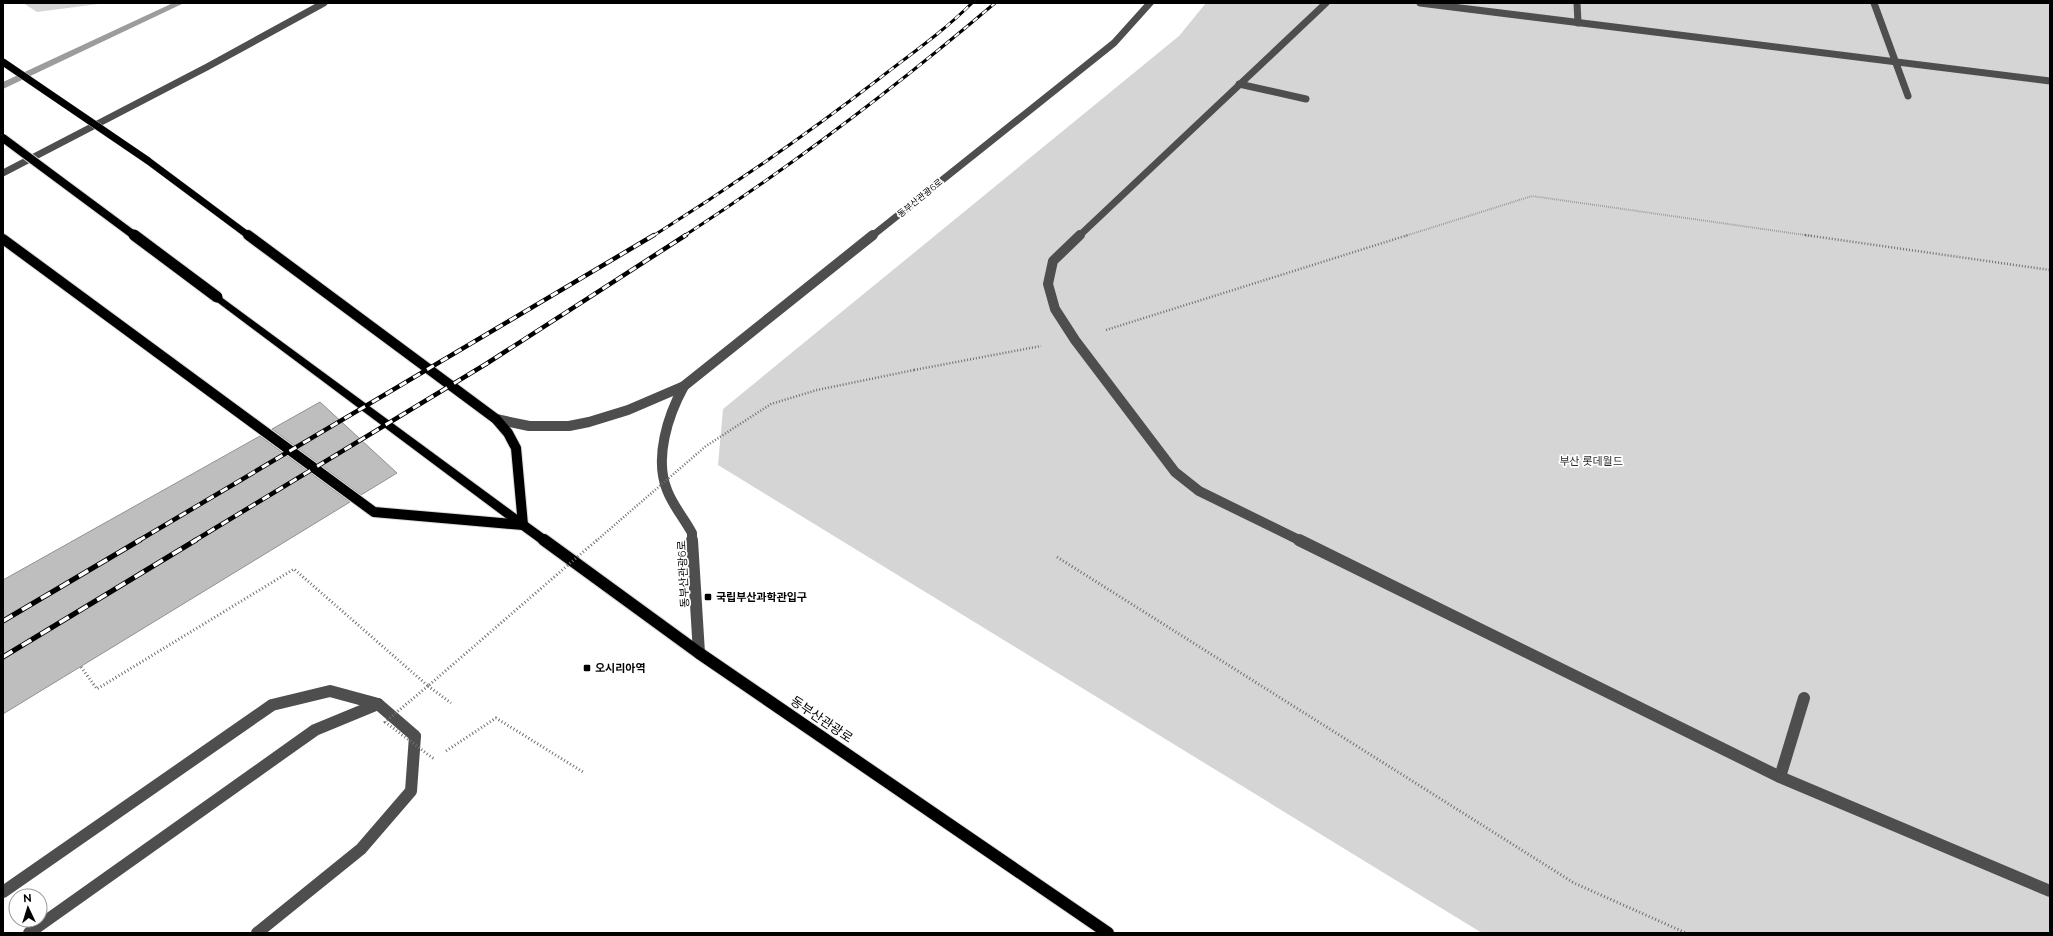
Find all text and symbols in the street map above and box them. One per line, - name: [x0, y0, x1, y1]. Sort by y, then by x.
- street label: 동부산관광6로: [895, 177, 945, 219]
- park label: 부산 롯데월드: [1559, 455, 1623, 468]
- street label: 동부산관광6로: [675, 540, 692, 608]
- place label: 국립부산과학관입구: [716, 591, 807, 604]
- marker: 국립부산과학관입구: [703, 592, 713, 602]
- place label: 오시리아역: [595, 662, 646, 675]
- marker: 오시리아역: [582, 663, 592, 673]
- street label: 동부산관광로: [788, 693, 856, 746]
- north arrow: [8, 888, 48, 928]
- text: N: [23, 892, 32, 905]

